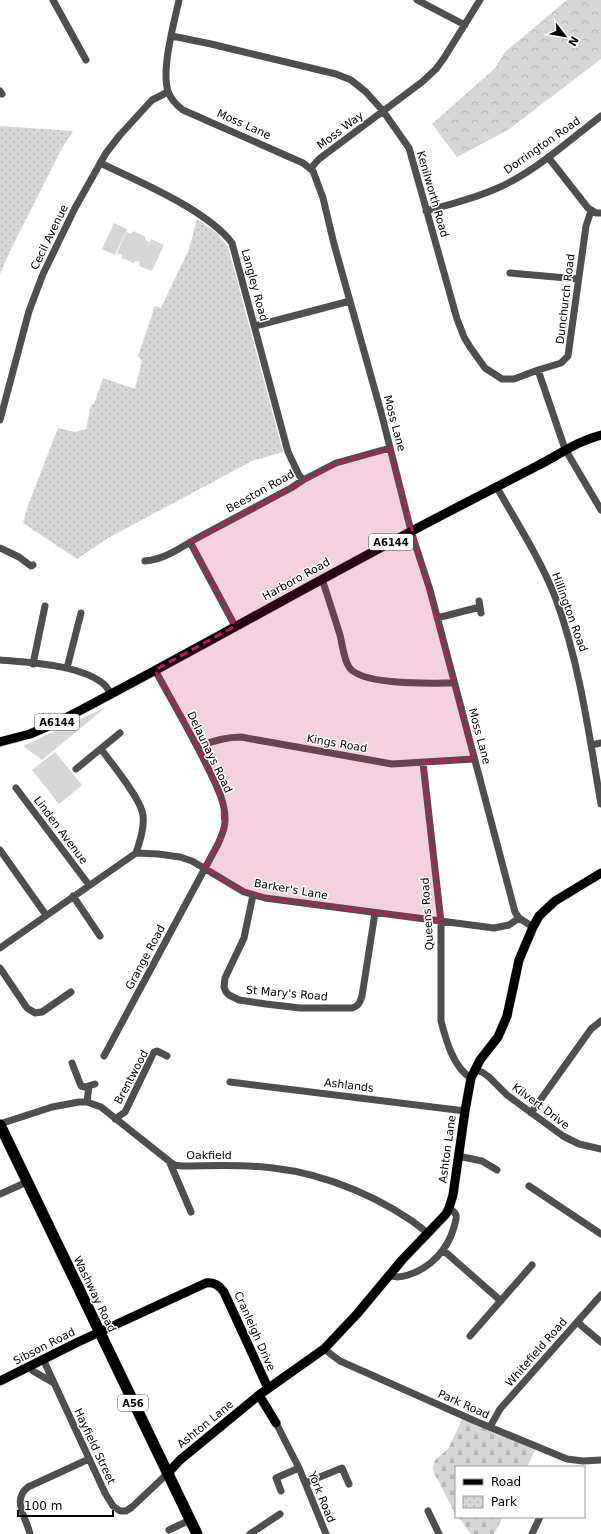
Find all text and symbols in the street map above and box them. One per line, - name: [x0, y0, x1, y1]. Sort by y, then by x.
- north arrow: [545, 16, 585, 56]
- text: N: [565, 34, 581, 48]
- street label: Moss Lane: [215, 107, 273, 142]
- street label: Moss Way: [315, 108, 366, 152]
- street label: Dorrington Road: [502, 114, 583, 177]
- street label: Kenilworth Road: [414, 149, 451, 239]
- street label: Cecil Avenue: [28, 202, 71, 272]
- street label: Langley Road: [239, 248, 270, 323]
- street label: Dunchurch Road: [554, 253, 577, 345]
- street label: Moss Lane: [381, 394, 408, 453]
- street label: Beeston Road: [224, 467, 297, 516]
- road number: A6144: [369, 534, 413, 550]
- street label: Harboro Road: [260, 555, 332, 603]
- street label: Hillington Road: [549, 571, 590, 654]
- street label: Moss Lane: [466, 707, 493, 766]
- street label: Delaunays Road: [184, 709, 235, 795]
- road number: A6144: [35, 714, 79, 730]
- street label: Kings Road: [306, 732, 368, 755]
- street label: Linden Avenue: [31, 794, 90, 867]
- street label: Barker's Lane: [253, 877, 329, 902]
- street label: Queens Road: [418, 877, 437, 951]
- street label: Grange Road: [123, 923, 168, 992]
- street label: St Mary's Road: [246, 983, 328, 1004]
- street label: Brentwood: [112, 1048, 151, 1106]
- street label: Ashlands: [323, 1076, 375, 1095]
- street label: Kilvert Drive: [510, 1081, 572, 1132]
- street label: Ashton Lane: [436, 1114, 459, 1184]
- street label: Oakfield: [186, 1149, 232, 1162]
- street label: Washway Road: [71, 1254, 119, 1334]
- street label: Cranleigh Drive: [231, 1289, 278, 1373]
- street label: Whitefield Road: [503, 1315, 570, 1389]
- street label: Sibson Road: [11, 1325, 77, 1368]
- street label: Park Road: [436, 1387, 492, 1422]
- road number: A56: [118, 1395, 148, 1411]
- street label: Ashton Lane: [175, 1398, 236, 1451]
- street label: Hayfield Street: [71, 1406, 118, 1487]
- legend: [455, 1466, 585, 1518]
- street label: York Road: [305, 1469, 338, 1525]
- text: Road: [491, 1475, 521, 1489]
- scale bar: [18, 1492, 113, 1518]
- text: Park: [491, 1495, 517, 1509]
- text: 100 m: [24, 1499, 62, 1513]

